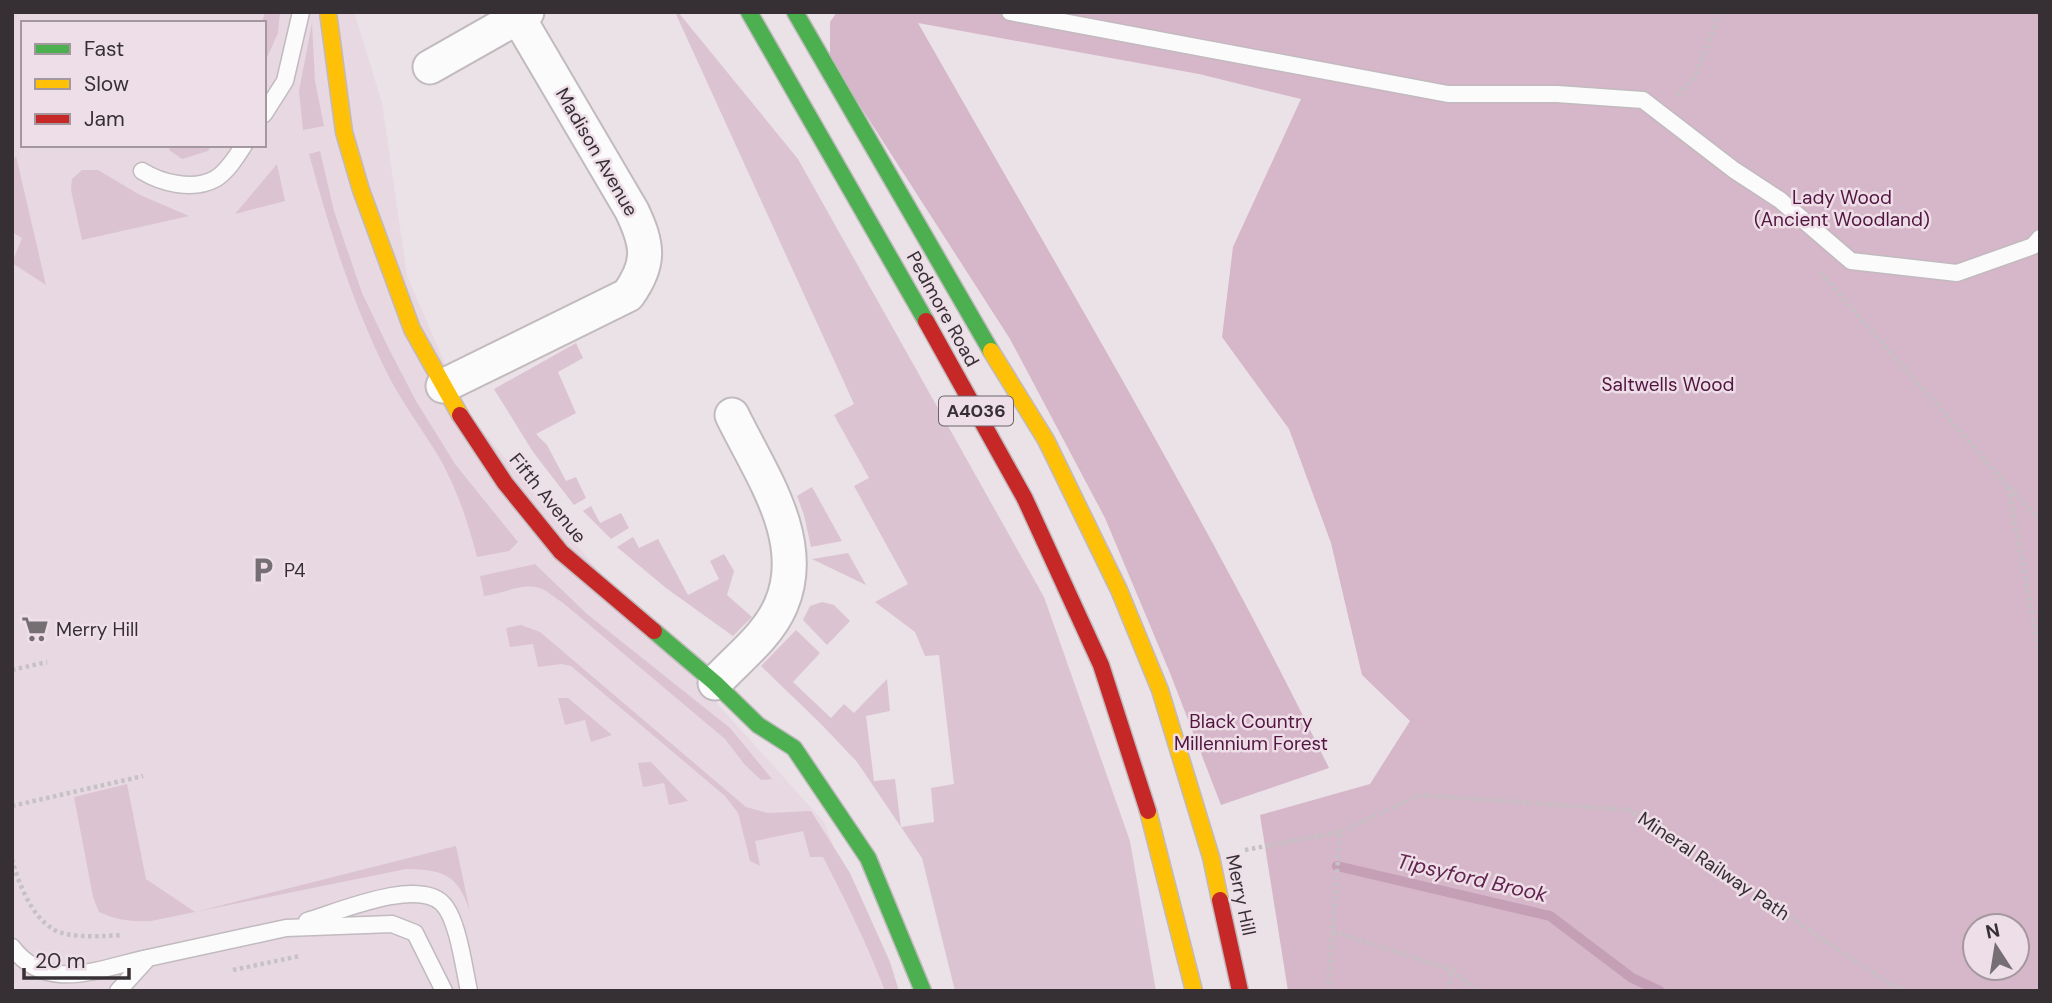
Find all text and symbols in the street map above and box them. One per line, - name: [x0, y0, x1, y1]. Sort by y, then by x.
- legend: [21, 21, 266, 147]
- text: Fast: [84, 35, 124, 63]
- text: Slow: [84, 70, 129, 98]
- street label: Madison Avenue: [550, 83, 644, 221]
- text: Jam: [84, 105, 125, 133]
- park label: Lady Wood (Ancient Woodland): [1754, 185, 1930, 232]
- street label: Pedmore Road: [901, 247, 985, 371]
- park label: Saltwells Wood: [1602, 372, 1734, 397]
- road number: A4036: [939, 396, 1013, 426]
- street label: Fifth Avenue: [504, 448, 592, 548]
- parking icon: P4: [248, 555, 278, 585]
- place label: P4: [284, 558, 305, 583]
- supermarket icon: Merry Hill: [20, 614, 50, 644]
- place label: Merry Hill: [56, 617, 138, 642]
- park label: Black Country Millennium Forest: [1174, 709, 1328, 756]
- street label: Mineral Railway Path: [1633, 806, 1795, 926]
- water label: Tipsyford Brook: [1394, 847, 1550, 909]
- street label: Merry Hill: [1220, 852, 1262, 938]
- north arrow: [1961, 912, 2031, 982]
- text: N: [1983, 917, 2002, 945]
- scale bar: [24, 936, 130, 980]
- text: 20 m: [35, 947, 86, 975]

